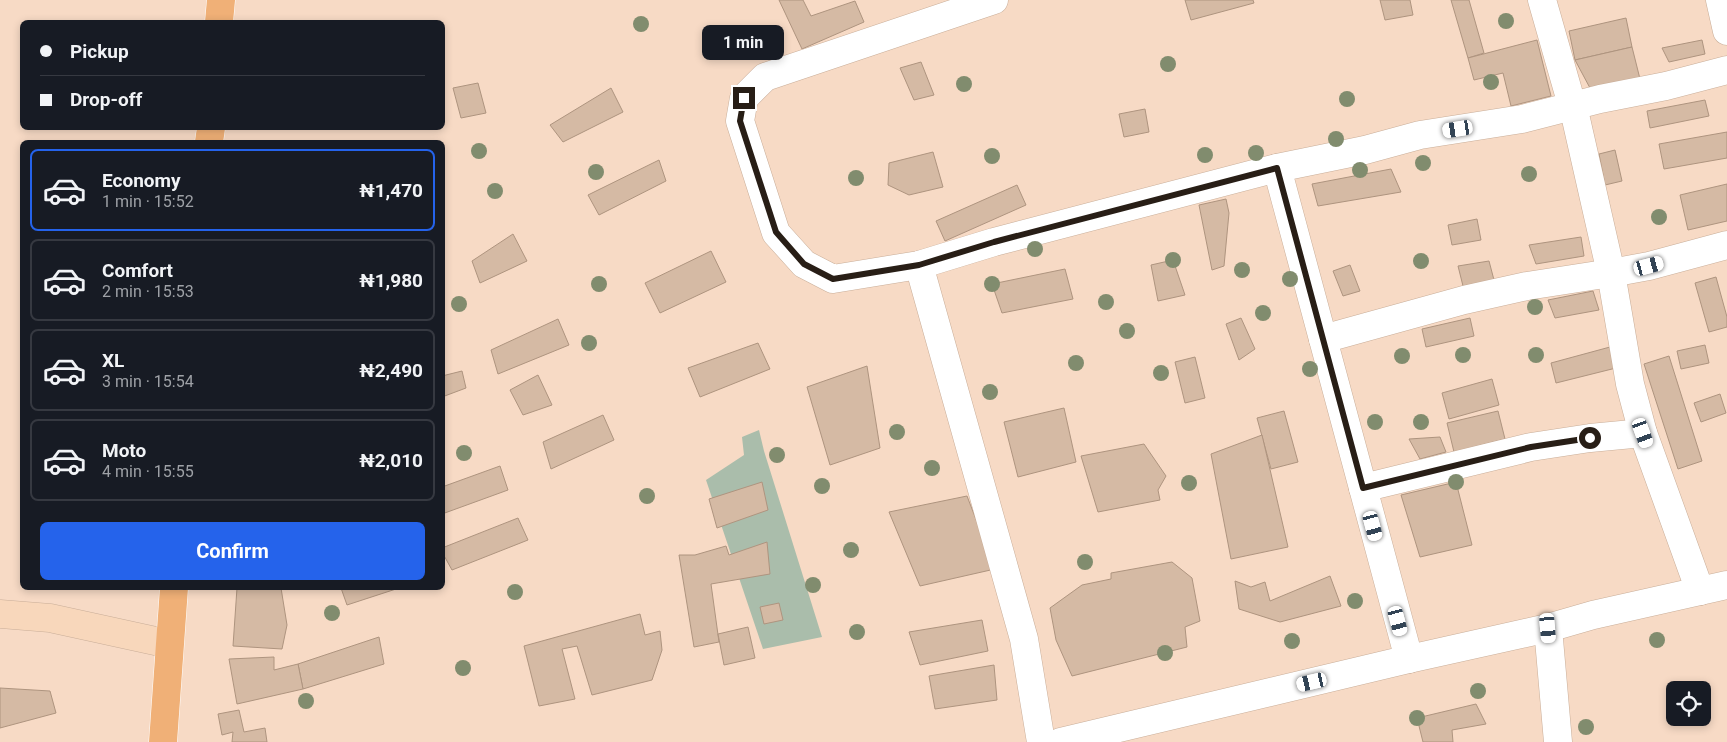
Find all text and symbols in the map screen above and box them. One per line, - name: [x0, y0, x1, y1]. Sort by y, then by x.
- callout: 1 min: [703, 26, 785, 61]
- text: 1 min: [723, 33, 763, 52]
- text: Pickup: [70, 40, 129, 63]
- route end: [733, 87, 755, 109]
- text: Drop-off: [70, 88, 142, 111]
- car: [1442, 119, 1473, 139]
- icon: car: [42, 168, 87, 213]
- text: Economy: [102, 169, 181, 192]
- text: ₦1,470: [359, 179, 423, 202]
- text: 1 min · 15:52: [102, 192, 194, 211]
- car: [1632, 255, 1665, 277]
- icon: car: [42, 258, 87, 303]
- text: Comfort: [102, 259, 173, 282]
- text: ₦1,980: [359, 269, 423, 292]
- text: 2 min · 15:53: [102, 282, 194, 301]
- icon: car: [42, 348, 87, 393]
- text: XL: [102, 349, 124, 372]
- text: ₦2,490: [359, 359, 423, 382]
- text: 3 min · 15:54: [102, 372, 194, 391]
- car: [1630, 416, 1655, 450]
- route start: [1579, 427, 1601, 449]
- icon: car: [42, 438, 87, 483]
- text: Moto: [102, 439, 146, 462]
- text: ₦2,010: [359, 449, 423, 472]
- text: 4 min · 15:55: [102, 462, 194, 481]
- car: [1361, 510, 1384, 542]
- button: Confirm: [40, 522, 425, 580]
- car: [1386, 605, 1409, 637]
- car: [1539, 612, 1556, 644]
- car: [1295, 671, 1328, 693]
- map controls: [1666, 681, 1711, 726]
- button: locate: [1666, 681, 1711, 726]

